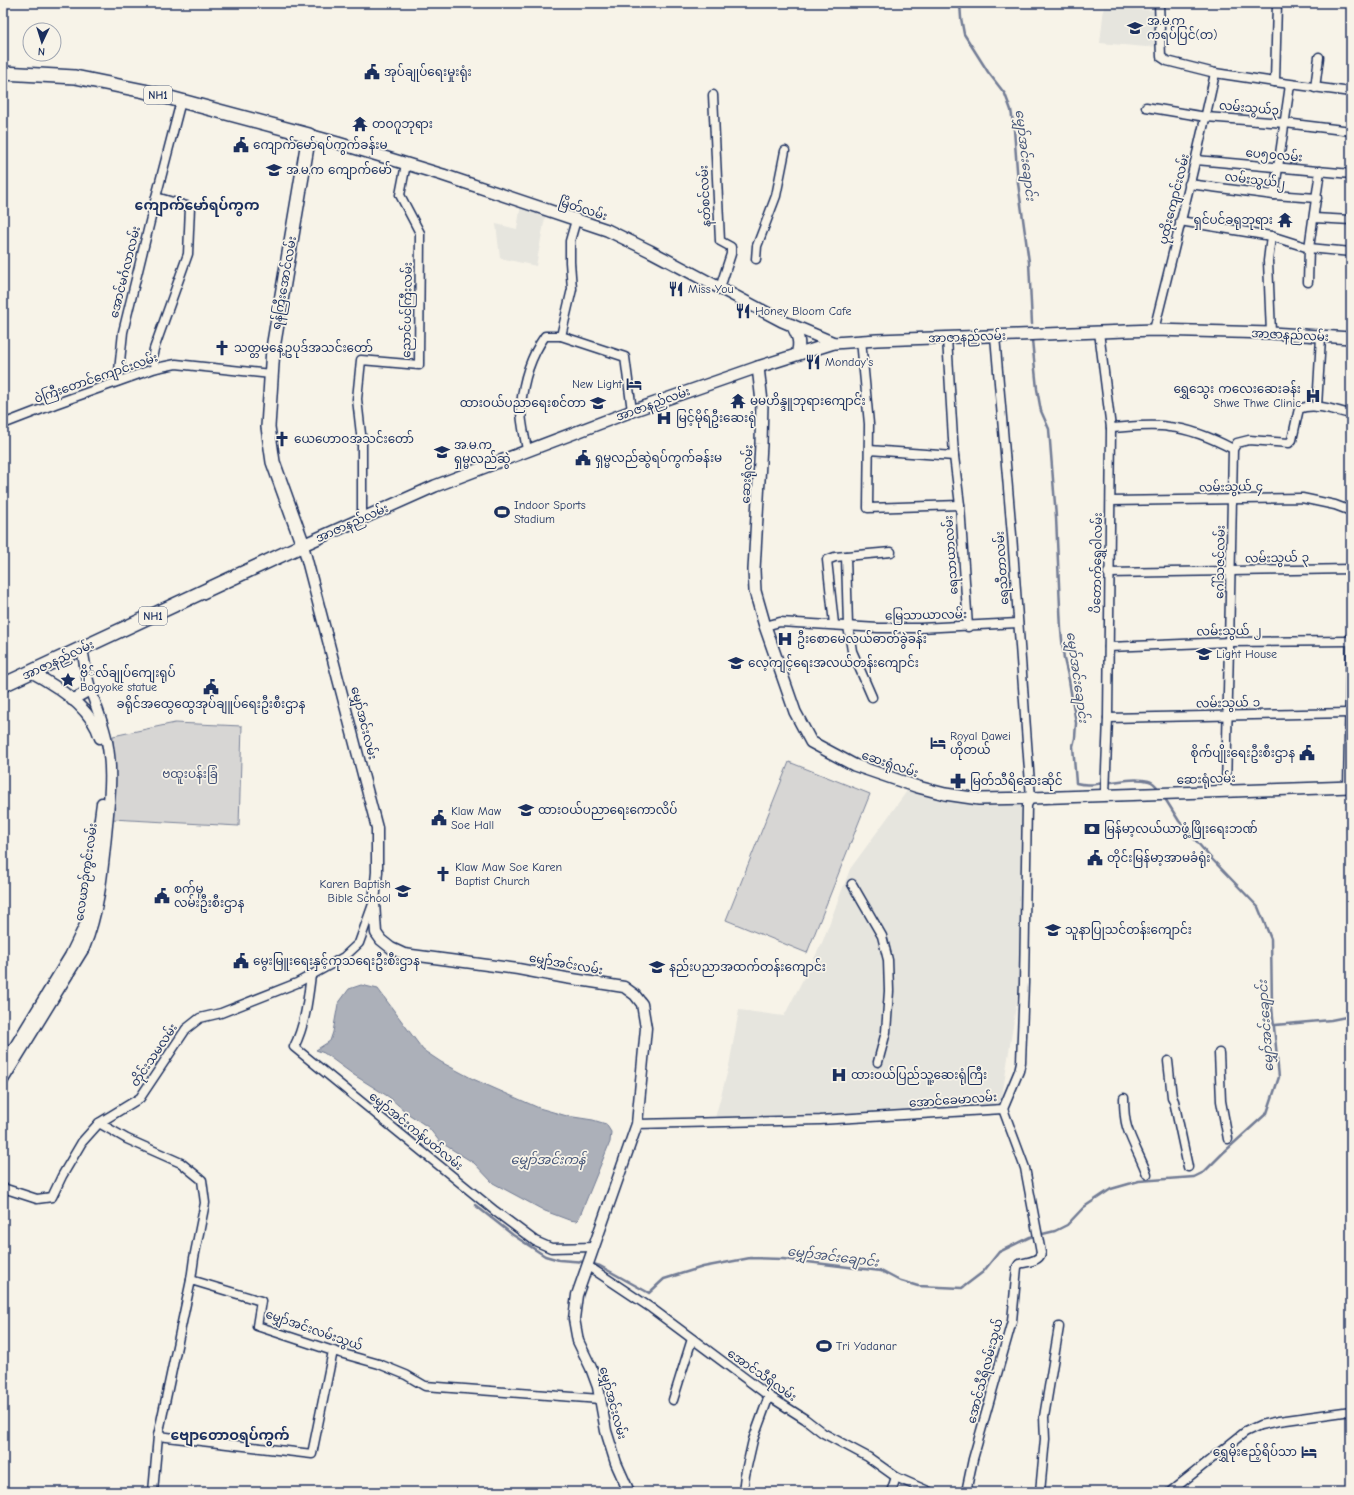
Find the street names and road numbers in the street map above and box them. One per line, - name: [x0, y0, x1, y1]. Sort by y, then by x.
- road number: NH1: [144, 86, 172, 104]
- street label: လမ်းသွယ်၃: [1218, 96, 1280, 121]
- street label: ပေ၅၀လမ်း: [1245, 144, 1303, 167]
- street label: ပုထိုးကျောင်းလမ်း: [1154, 152, 1195, 247]
- street label: နတ်စင်လမ်း: [694, 165, 717, 227]
- street label: လမ်းသွယ်၂: [1224, 167, 1286, 194]
- street label: မြိတ်လမ်း: [556, 193, 610, 226]
- street label: အောင်မင်္ဂလာလမ်း: [105, 224, 143, 319]
- street label: ရန်ကြီးအောင်လမ်း: [267, 235, 302, 331]
- street label: ညောင်ပင်ကြီးလမ်း: [397, 262, 418, 358]
- street label: အာဇာနည်လမ်း: [1251, 324, 1329, 347]
- street label: အာဇာနည်လမ်း: [928, 327, 1006, 348]
- street label: ဝဲကြီးတောင်ကျောင်းလမ်း: [32, 348, 161, 409]
- street label: အာဇာနည်လမ်း: [613, 382, 693, 427]
- street label: ဆေးရုံလမ်း: [736, 444, 759, 504]
- street label: လမ်းသွယ် ၄: [1199, 477, 1263, 498]
- street label: အာဇာနည်လမ်း: [313, 499, 392, 548]
- street label: ပိတောက်ရွှေဝါလမ်း: [1087, 512, 1108, 614]
- street label: ရေသာယာလမ်း: [939, 515, 964, 595]
- street label: ဂေါ်သဇင်လမ်း: [1210, 525, 1228, 599]
- street label: ရေသီတာလမ်း: [990, 530, 1015, 606]
- street label: လမ်းသွယ် ၃: [1245, 548, 1309, 569]
- street label: မြေသာယာလမ်း: [885, 605, 967, 626]
- road number: NH1: [139, 607, 167, 625]
- street label: လမ်းသွယ် ၂: [1196, 621, 1262, 642]
- street label: အာဇာနည်လမ်း: [19, 635, 98, 686]
- street label: မျှော်အင်းလမ်း: [345, 685, 382, 762]
- street label: လမ်းသွယ် ၁: [1196, 693, 1260, 714]
- street label: ဆေးရုံလမ်း: [859, 746, 921, 783]
- street label: ဆေးရုံလမ်း: [1176, 769, 1236, 790]
- street label: လေယာဉ်ကွင်းလမ်း: [70, 822, 103, 922]
- street label: မျှော်အင်းလမ်း: [528, 949, 604, 980]
- street label: တိုင်းသမလမ်း: [126, 1020, 183, 1091]
- street label: မျှော်အင်းကန်ပတ်လမ်း: [364, 1087, 467, 1175]
- street label: အောင်ခေမာလမ်း: [908, 1088, 998, 1110]
- street label: မျှော်အင်းလမ်းသွယ်: [263, 1305, 365, 1356]
- street label: အောင်သီရိလမ်းသွယ်: [962, 1316, 1009, 1426]
- street label: အောင်သီရိလမ်း: [723, 1344, 800, 1406]
- street label: မျှော်အင်းလမ်း: [594, 1365, 631, 1442]

